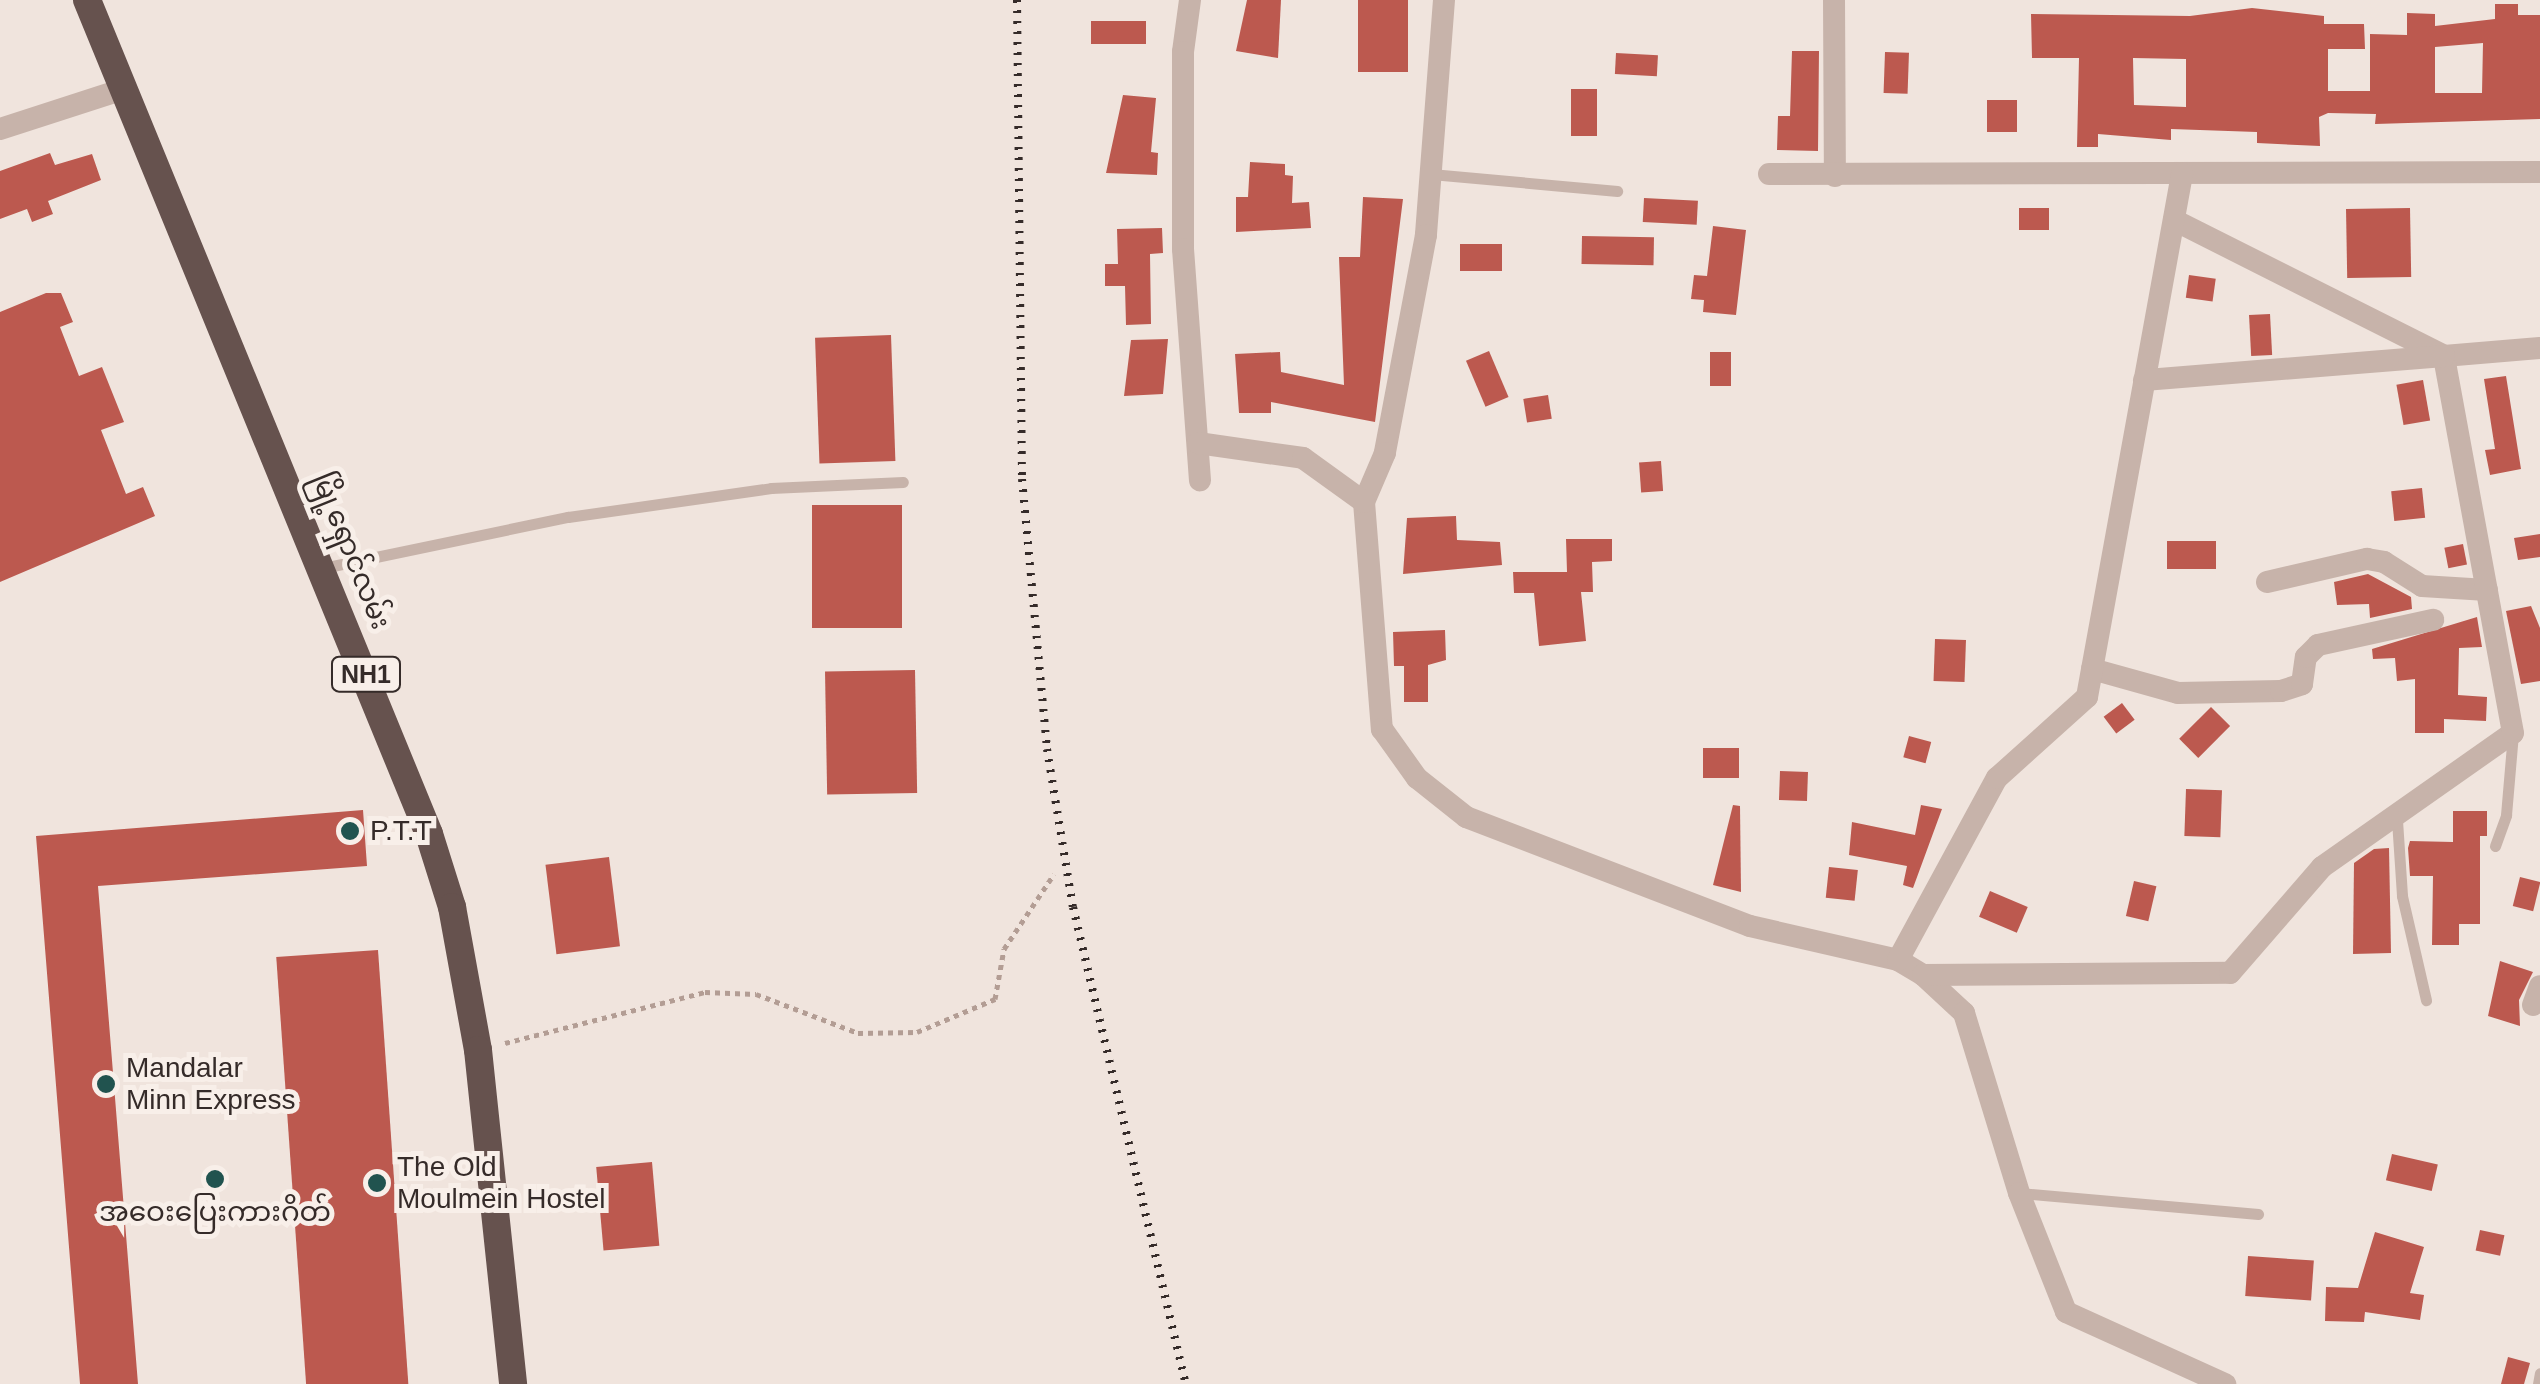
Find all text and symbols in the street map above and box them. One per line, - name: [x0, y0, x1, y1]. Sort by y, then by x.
- street label: မြို့ရှောင်လမ်း: [304, 468, 398, 634]
- road number: NH1: [328, 654, 404, 694]
- place label: P.T.T: [370, 814, 432, 848]
- marker: P.T.T: [339, 820, 361, 842]
- place label: Mandalar Minn Express: [126, 1051, 296, 1117]
- marker: Mandalar Minn Express: [95, 1073, 117, 1095]
- place label: The Old Moulmein Hostel: [397, 1150, 606, 1216]
- marker: အဝေးပြေးကားဂိတ်: [204, 1168, 226, 1190]
- marker: The Old Moulmein Hostel: [366, 1172, 388, 1194]
- place label: အဝေးပြေးကားဂိတ်: [99, 1195, 331, 1229]

